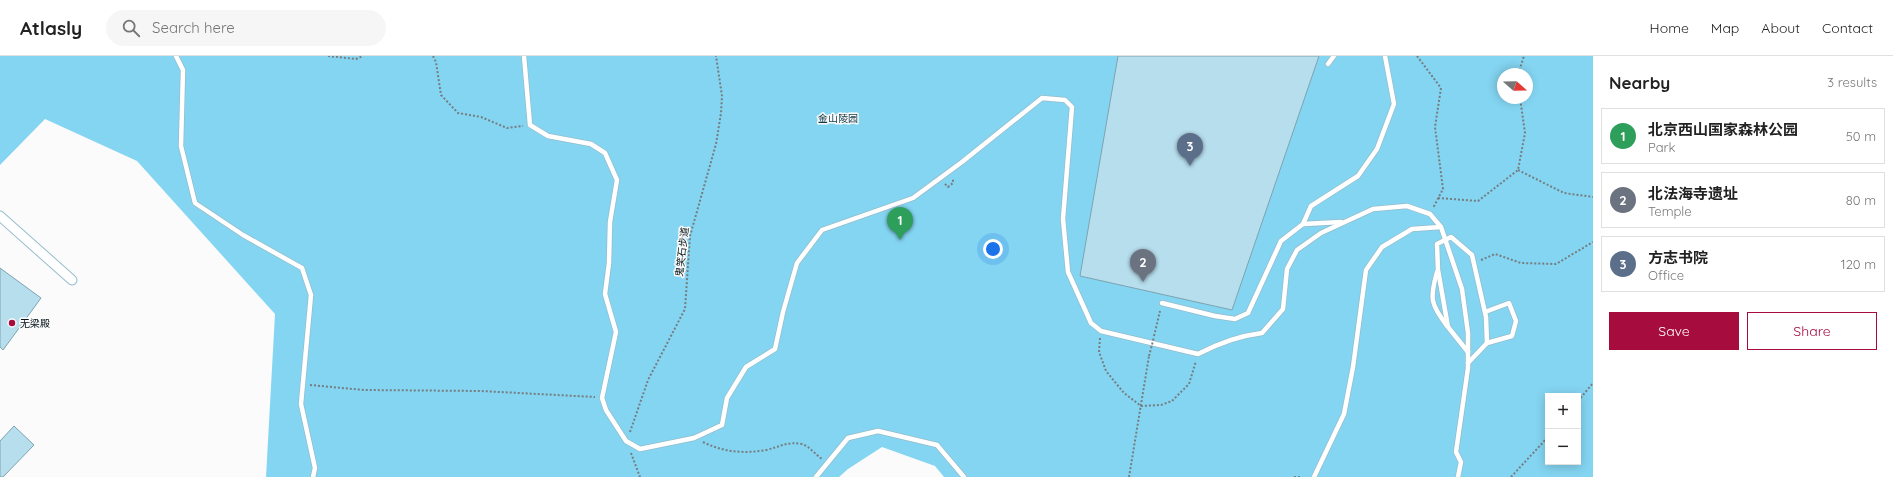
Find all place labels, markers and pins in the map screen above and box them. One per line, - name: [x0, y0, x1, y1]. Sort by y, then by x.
- pin: 3: [1177, 133, 1203, 166]
- pin: 1: [887, 207, 913, 240]
- pin: 2: [1130, 249, 1156, 282]
- place label: 无梁殿: [20, 317, 50, 330]
- marker: 无梁殿: [7, 318, 17, 328]

